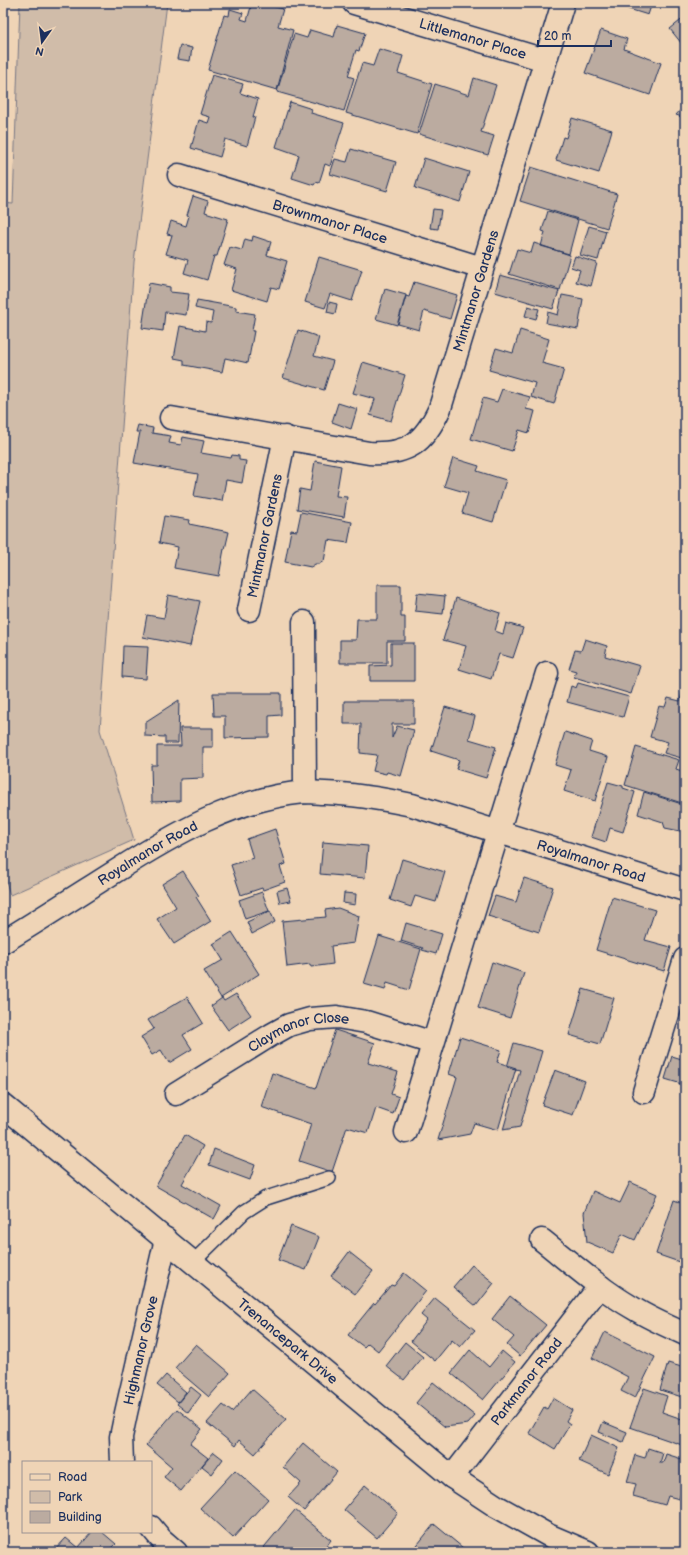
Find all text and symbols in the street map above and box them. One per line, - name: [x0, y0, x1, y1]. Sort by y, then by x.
- street label: Littlemanor Place: [417, 15, 528, 63]
- north arrow: [22, 22, 62, 62]
- scale bar: [538, 22, 611, 48]
- text: 20 m: [544, 29, 571, 44]
- text: N: [34, 44, 45, 59]
- street label: Brownmanor Place: [270, 196, 389, 247]
- street label: Mintmanor Gardens: [450, 228, 503, 354]
- street label: Mintmanor Gardens: [244, 472, 286, 599]
- street label: Royalmanor Road: [95, 817, 200, 889]
- street label: Royalmanor Road: [535, 836, 647, 886]
- street label: Claymanor Close: [245, 1009, 351, 1056]
- street label: Highmanor Grove: [120, 1294, 162, 1407]
- street label: Trenancepark Drive: [234, 1295, 341, 1388]
- street label: Parkmanor Road: [487, 1334, 566, 1429]
- legend: [22, 1461, 152, 1533]
- text: Road: [58, 1470, 87, 1485]
- text: Park: [58, 1490, 82, 1505]
- text: Building: [58, 1510, 102, 1525]

